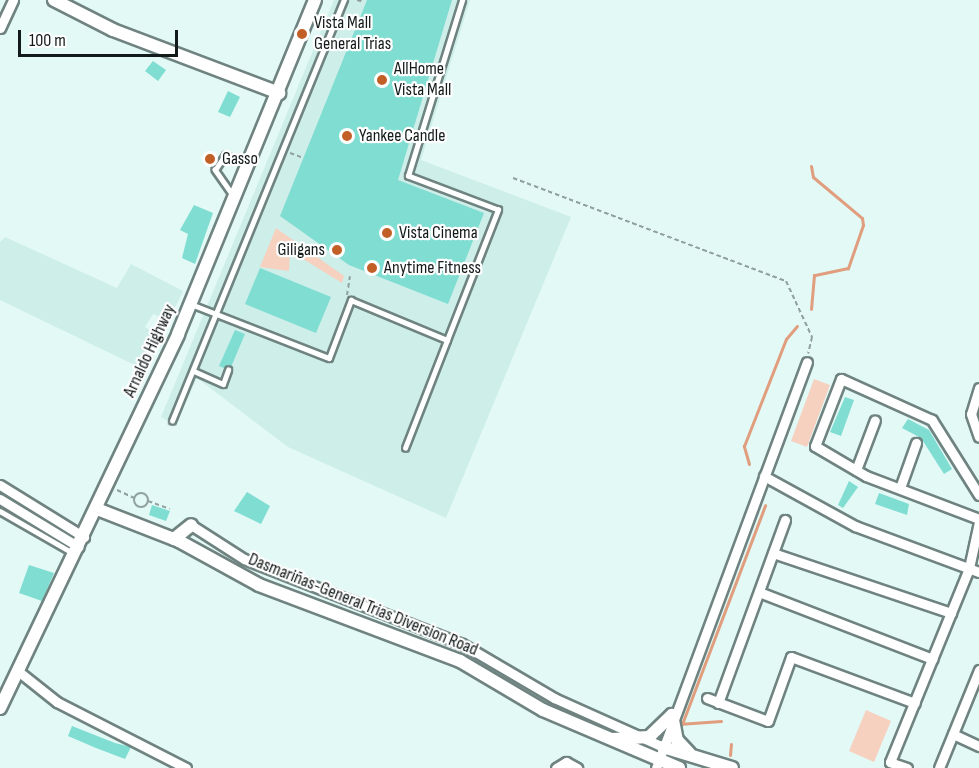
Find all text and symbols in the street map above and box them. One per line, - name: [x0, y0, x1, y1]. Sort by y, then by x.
- place label: Vista Mall General Trias: [314, 13, 391, 56]
- scale bar: [21, 18, 182, 56]
- marker: Vista Mall General Trias: [295, 27, 309, 41]
- text: 100 m: [29, 30, 66, 51]
- place label: AllHome Vista Mall: [394, 59, 451, 101]
- marker: AllHome Vista Mall: [375, 73, 389, 87]
- place label: Yankee Candle: [359, 125, 445, 147]
- marker: Yankee Candle: [340, 129, 354, 143]
- place label: Gasso: [222, 148, 258, 170]
- marker: Gasso: [203, 152, 217, 166]
- place label: Vista Cinema: [399, 222, 478, 244]
- marker: Vista Cinema: [380, 226, 394, 240]
- place label: Giligans: [278, 239, 325, 261]
- marker: Giligans: [330, 243, 344, 257]
- place label: Anytime Fitness: [384, 257, 481, 279]
- marker: Anytime Fitness: [365, 261, 379, 275]
- street label: Arnaldo Highway: [119, 301, 181, 401]
- street label: Dasmariñas-General Trias Diversion Road: [245, 549, 481, 661]

